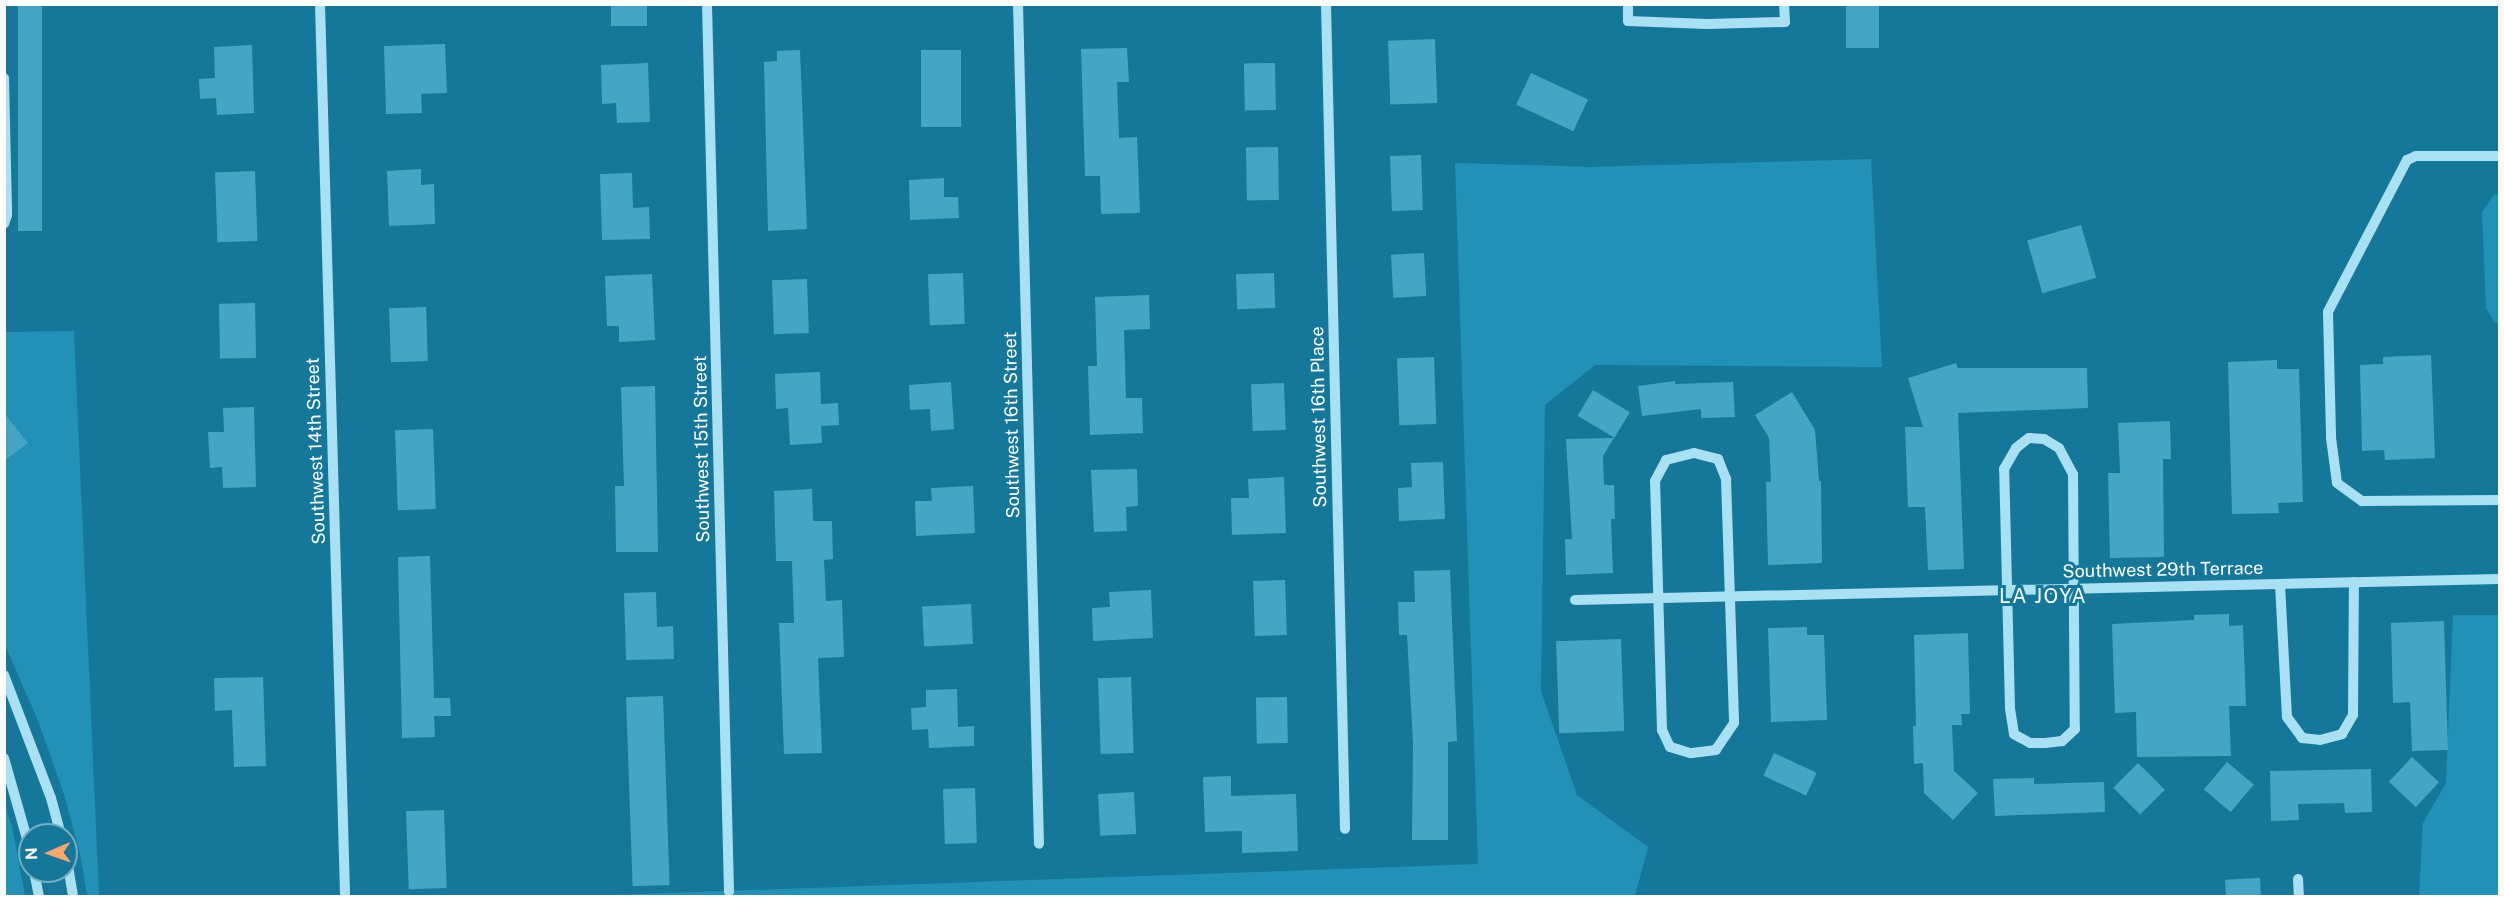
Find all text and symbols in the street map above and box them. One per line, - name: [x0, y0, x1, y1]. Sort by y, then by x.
- street label: Southwest 16th Place: [1307, 326, 1331, 508]
- street label: Southwest 16th Street: [1000, 331, 1024, 519]
- street label: Southwest 15th Street: [690, 355, 714, 543]
- street label: Southwest 14th Street: [302, 357, 330, 545]
- street label: Southwest 29th Terrace: [2062, 557, 2264, 583]
- district label: LA JOYA: [1999, 584, 2087, 608]
- north arrow: [18, 823, 78, 883]
- text: N: [22, 847, 41, 860]

